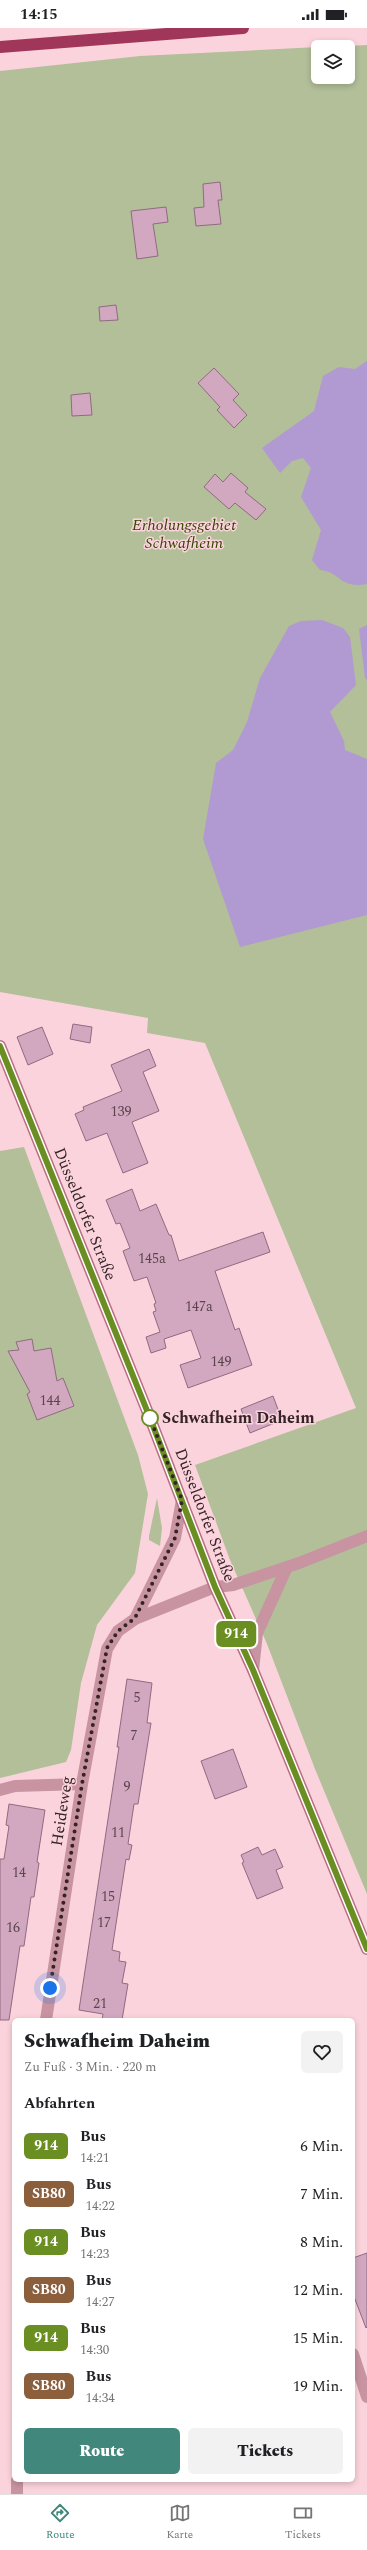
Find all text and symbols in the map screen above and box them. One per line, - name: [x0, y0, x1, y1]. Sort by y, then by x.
- text: 14:15: [20, 3, 58, 26]
- map controls: [311, 40, 355, 84]
- button: layers: [311, 40, 355, 84]
- park label: Erholungsgebiet Schwafheim: [132, 513, 237, 555]
- house number: 139: [111, 1101, 132, 1122]
- street label: Düsseldorfer Straße: [47, 1144, 123, 1284]
- house number: 145a: [138, 1248, 166, 1269]
- house number: 147a: [185, 1296, 213, 1317]
- house number: 149: [211, 1351, 232, 1372]
- house number: 144: [40, 1390, 61, 1411]
- place label: Schwafheim Daheim: [162, 1406, 315, 1430]
- marker: Schwafheim Daheim: [141, 1409, 159, 1427]
- street label: Düsseldorfer Straße: [168, 1445, 242, 1585]
- line badge: 914: [213, 1621, 259, 1647]
- text: 914: [224, 1623, 248, 1644]
- house number: 5: [134, 1687, 141, 1708]
- house number: 7: [131, 1725, 138, 1746]
- street label: Heideweg: [45, 1774, 79, 1848]
- house number: 9: [124, 1776, 131, 1797]
- house number: 11: [111, 1822, 125, 1843]
- house number: 14: [12, 1862, 26, 1883]
- house number: 15: [101, 1886, 115, 1907]
- house number: 17: [97, 1912, 111, 1933]
- house number: 16: [6, 1917, 20, 1938]
- your location: [40, 1978, 60, 1998]
- house number: 21: [93, 1993, 107, 2014]
- text: Schwafheim Daheim: [24, 2027, 210, 2056]
- button: heart: [301, 2031, 343, 2073]
- text: Zu Fuß · 3 Min. · 220 m: [24, 2057, 156, 2077]
- text: Abfahrten: [24, 2092, 95, 2115]
- text: Bus: [80, 2125, 106, 2148]
- text: 914: [34, 2135, 58, 2156]
- text: 6 Min.: [300, 2135, 343, 2158]
- text: 14:21: [80, 2148, 109, 2168]
- text: Bus: [86, 2173, 112, 2196]
- text: SB80: [32, 2183, 66, 2204]
- text: 7 Min.: [300, 2183, 343, 2206]
- text: 14:22: [86, 2196, 115, 2216]
- text: Bus: [80, 2221, 106, 2244]
- text: 914: [34, 2231, 58, 2252]
- text: 8 Min.: [300, 2231, 343, 2254]
- text: 14:23: [80, 2244, 109, 2264]
- text: Bus: [86, 2269, 112, 2292]
- text: SB80: [32, 2279, 66, 2300]
- text: 12 Min.: [293, 2279, 343, 2302]
- text: 14:27: [86, 2292, 115, 2312]
- text: Bus: [80, 2317, 106, 2340]
- text: 914: [34, 2327, 58, 2348]
- text: 15 Min.: [293, 2327, 343, 2350]
- text: 14:30: [80, 2340, 109, 2360]
- text: Bus: [86, 2365, 112, 2388]
- text: SB80: [32, 2375, 66, 2396]
- text: 19 Min.: [293, 2375, 343, 2398]
- text: 14:34: [86, 2388, 115, 2408]
- button: Route: [24, 2428, 180, 2474]
- button: Tickets: [188, 2428, 343, 2474]
- tab: Route: [46, 2502, 75, 2543]
- tab: Karte: [166, 2502, 193, 2543]
- tab: Tickets: [285, 2502, 321, 2543]

